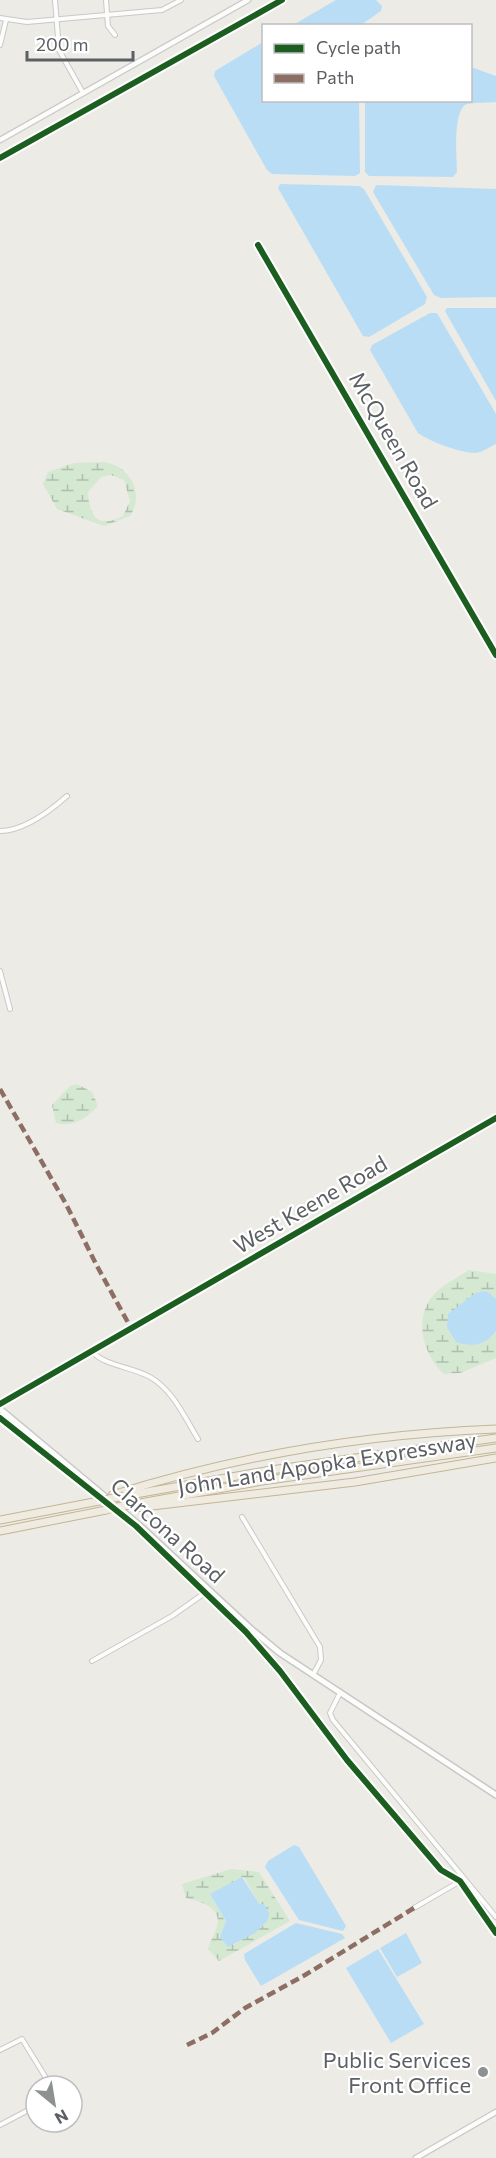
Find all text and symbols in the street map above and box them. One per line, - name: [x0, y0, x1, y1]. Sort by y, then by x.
- scale bar: [27, 24, 134, 62]
- legend: [262, 24, 472, 102]
- text: 200 m: [36, 33, 89, 55]
- text: Cycle path: [316, 36, 401, 58]
- text: Path: [316, 66, 354, 88]
- street label: McQueen Road: [344, 367, 444, 513]
- street label: West Keene Road: [228, 1149, 392, 1259]
- street label: John Land Apopka Expressway: [176, 1426, 478, 1500]
- street label: Clarcona Road: [105, 1472, 231, 1588]
- place label: Public Services Front Office: [323, 2046, 471, 2098]
- marker: Public Services Front Office: [476, 2065, 490, 2079]
- north arrow: [24, 2074, 84, 2134]
- text: N: [52, 2106, 72, 2129]

